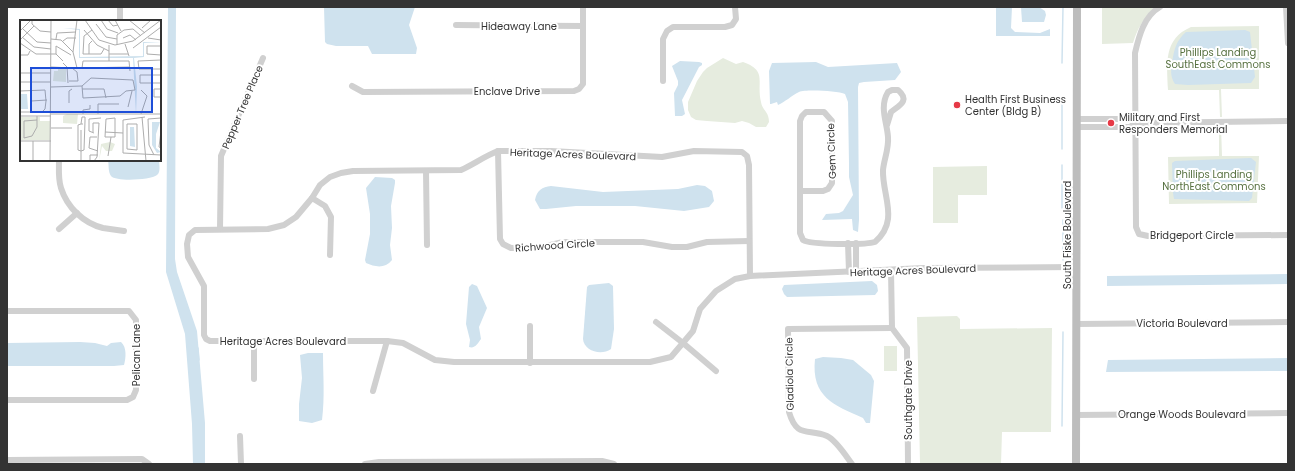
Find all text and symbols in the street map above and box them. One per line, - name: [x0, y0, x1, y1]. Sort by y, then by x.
- street label: Hideaway Lane: [481, 19, 557, 34]
- inset map: [20, 20, 161, 161]
- park label: Phillips Landing SouthEast Commons: [1166, 45, 1270, 72]
- street label: Pepper Tree Place: [218, 63, 267, 151]
- street label: Enclave Drive: [474, 84, 540, 99]
- place label: Health First Business Center (Bldg B): [965, 92, 1066, 119]
- marker: Health First Business Center (Bldg B): [952, 100, 962, 110]
- place label: Military and First Responders Memorial: [1119, 110, 1228, 137]
- marker: Military and First Responders Memorial: [1106, 118, 1116, 128]
- street label: Gem Circle: [823, 123, 840, 179]
- street label: Heritage Acres Boulevard: [510, 145, 636, 164]
- park label: Phillips Landing NorthEast Commons: [1162, 167, 1266, 194]
- street label: South Fiske Boulevard: [1060, 181, 1075, 289]
- street label: Bridgeport Circle: [1150, 228, 1234, 243]
- street label: Richwood Circle: [515, 235, 596, 256]
- street label: Heritage Acres Boulevard: [850, 261, 976, 280]
- street label: Victoria Boulevard: [1136, 316, 1228, 331]
- street label: Pelican Lane: [129, 324, 144, 386]
- street label: Heritage Acres Boulevard: [220, 334, 346, 349]
- street label: Gladiola Circle: [781, 337, 798, 411]
- street label: Southgate Drive: [901, 360, 916, 440]
- street label: Orange Woods Boulevard: [1118, 407, 1246, 422]

